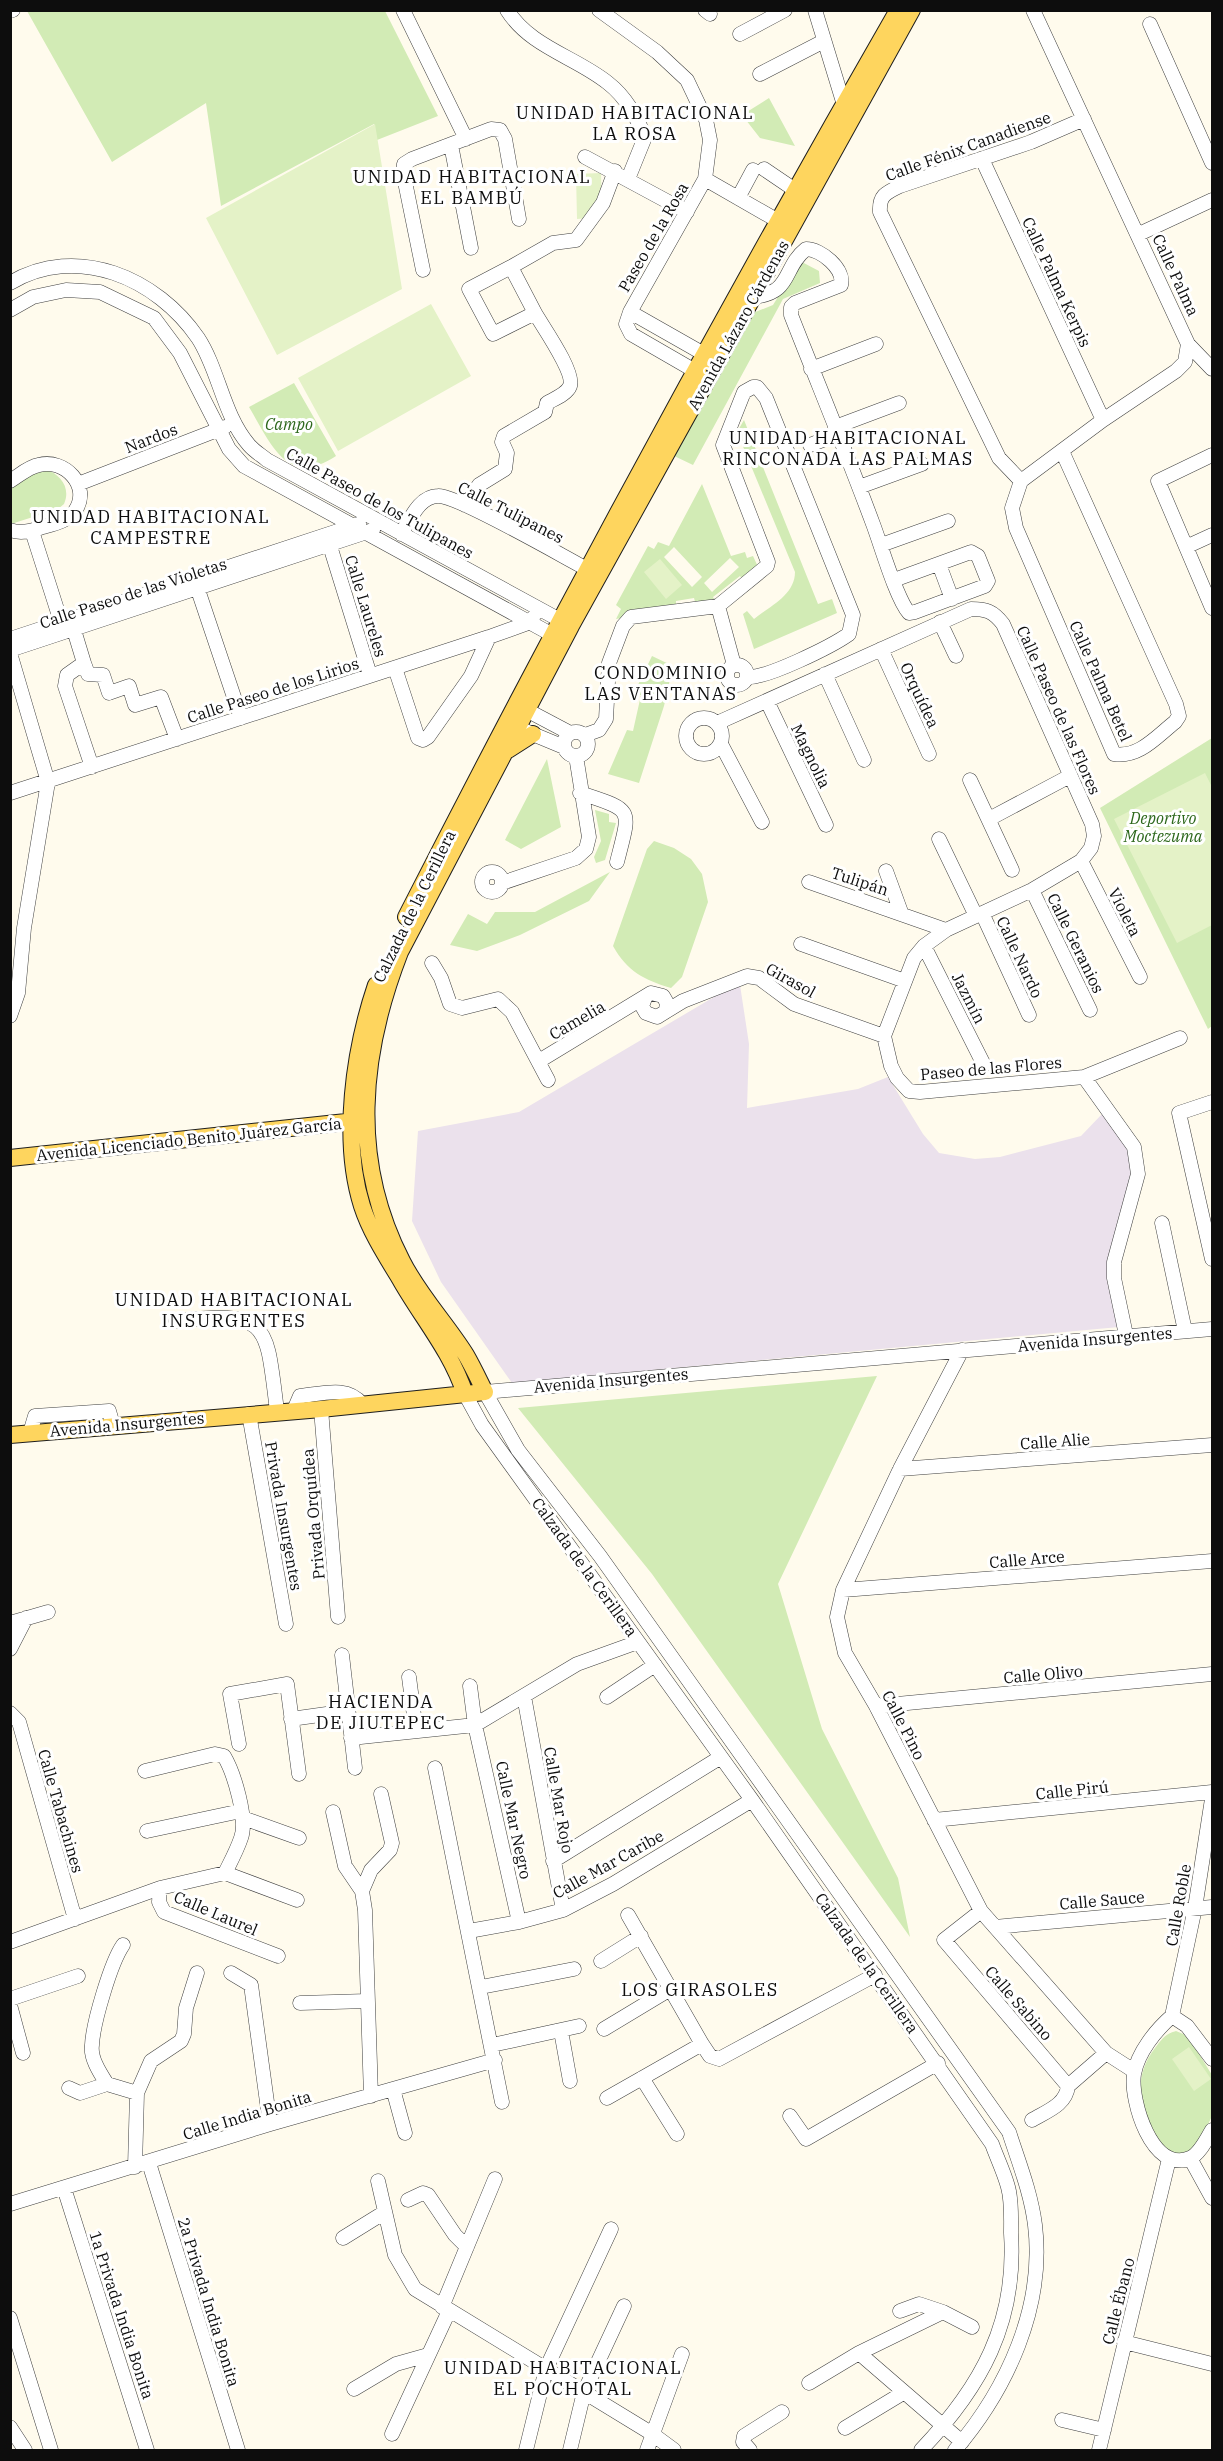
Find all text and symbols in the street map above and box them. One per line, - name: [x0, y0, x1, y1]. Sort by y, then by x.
- district label: UNIDAD HABITACIONAL LA ROSA: [516, 101, 754, 145]
- street label: Calle Fénix Canadiense: [883, 107, 1053, 185]
- district label: UNIDAD HABITACIONAL EL BAMBÚ: [353, 165, 591, 209]
- street label: Paseo de la Rosa: [614, 179, 693, 295]
- street label: Calle Palma Kerpis: [1018, 214, 1096, 350]
- street label: Calle Palma: [1148, 231, 1204, 319]
- street label: Avenida Lázaro Cárdenas: [683, 237, 793, 413]
- park label: Campo: [265, 414, 313, 434]
- street label: Nardos: [122, 419, 180, 457]
- district label: UNIDAD HABITACIONAL RINCONADA LAS PALMAS: [722, 426, 974, 470]
- street label: Calle Paseo de los Tulipanes: [283, 443, 477, 563]
- street label: Calle Tulipanes: [455, 477, 567, 547]
- district label: UNIDAD HABITACIONAL CAMPESTRE: [32, 505, 270, 549]
- street label: Calle Paseo de las Violetas: [37, 553, 229, 633]
- street label: Calle Laureles: [341, 553, 391, 659]
- street label: Calle Palma Betel: [1065, 617, 1137, 745]
- street label: Calle Paseo de las Flores: [1013, 622, 1105, 798]
- street label: Calle Paseo de los Lirios: [185, 653, 361, 727]
- street label: Orquídea: [896, 659, 944, 731]
- district label: CONDOMINIO LAS VENTANAS: [584, 661, 738, 705]
- street label: Magnolia: [787, 721, 835, 792]
- park label: Deportivo Moctezuma: [1123, 808, 1203, 846]
- street label: Calzada de la Cerillera: [368, 826, 460, 985]
- street label: Tulipán: [829, 862, 891, 900]
- street label: Violeta: [1104, 884, 1146, 940]
- street label: Calle Geranios: [1043, 890, 1109, 996]
- street label: Calle Nardo: [992, 913, 1048, 1001]
- street label: Girasol: [763, 958, 820, 1002]
- street label: Jazmín: [948, 969, 990, 1027]
- street label: Camelia: [545, 996, 609, 1044]
- street label: Paseo de las Flores: [919, 1052, 1063, 1084]
- street label: Avenida Licenciado Benito Juárez García: [35, 1113, 343, 1165]
- district label: UNIDAD HABITACIONAL INSURGENTES: [115, 1288, 353, 1332]
- street label: Avenida Insurgentes: [1017, 1322, 1173, 1356]
- street label: Avenida Insurgentes: [533, 1363, 689, 1397]
- street label: Avenida Insurgentes: [49, 1407, 205, 1441]
- street label: Calle Alie: [1019, 1429, 1091, 1453]
- street label: Privada Insurgentes: [261, 1440, 307, 1592]
- street label: Privada Orquídea: [297, 1447, 329, 1580]
- street label: Calzada de la Cerillera: [528, 1494, 642, 1641]
- street label: Calle Arce: [988, 1546, 1066, 1572]
- street label: Calle Olivo: [1002, 1661, 1084, 1687]
- street label: Calle Pino: [878, 1687, 930, 1763]
- district label: HACIENDA DE JIUTEPEC: [316, 1690, 446, 1734]
- street label: Calle Mar Rojo: [540, 1745, 578, 1855]
- street label: Calle Tabachines: [34, 1747, 88, 1875]
- street label: Calle Mar Negro: [492, 1759, 536, 1881]
- street label: Calle Pirú: [1035, 1776, 1110, 1804]
- street label: Calle Mar Caribe: [549, 1825, 667, 1903]
- street label: Calle Roble: [1161, 1862, 1195, 1948]
- street label: Calle Laurel: [171, 1886, 261, 1940]
- street label: Calle Sauce: [1059, 1886, 1145, 1914]
- street label: Calzada de la Cerillera: [811, 1889, 923, 2037]
- street label: Calle Sabino: [981, 1961, 1057, 2045]
- district label: LOS GIRASOLES: [621, 1978, 779, 2001]
- street label: Calle India Bonita: [180, 2086, 314, 2144]
- street label: 2a Privada India Bonita: [174, 2215, 244, 2389]
- street label: 1a Privada India Bonita: [85, 2228, 159, 2402]
- street label: Calle Ébano: [1097, 2255, 1138, 2347]
- district label: UNIDAD HABITACIONAL EL POCHOTAL: [444, 2356, 682, 2400]

